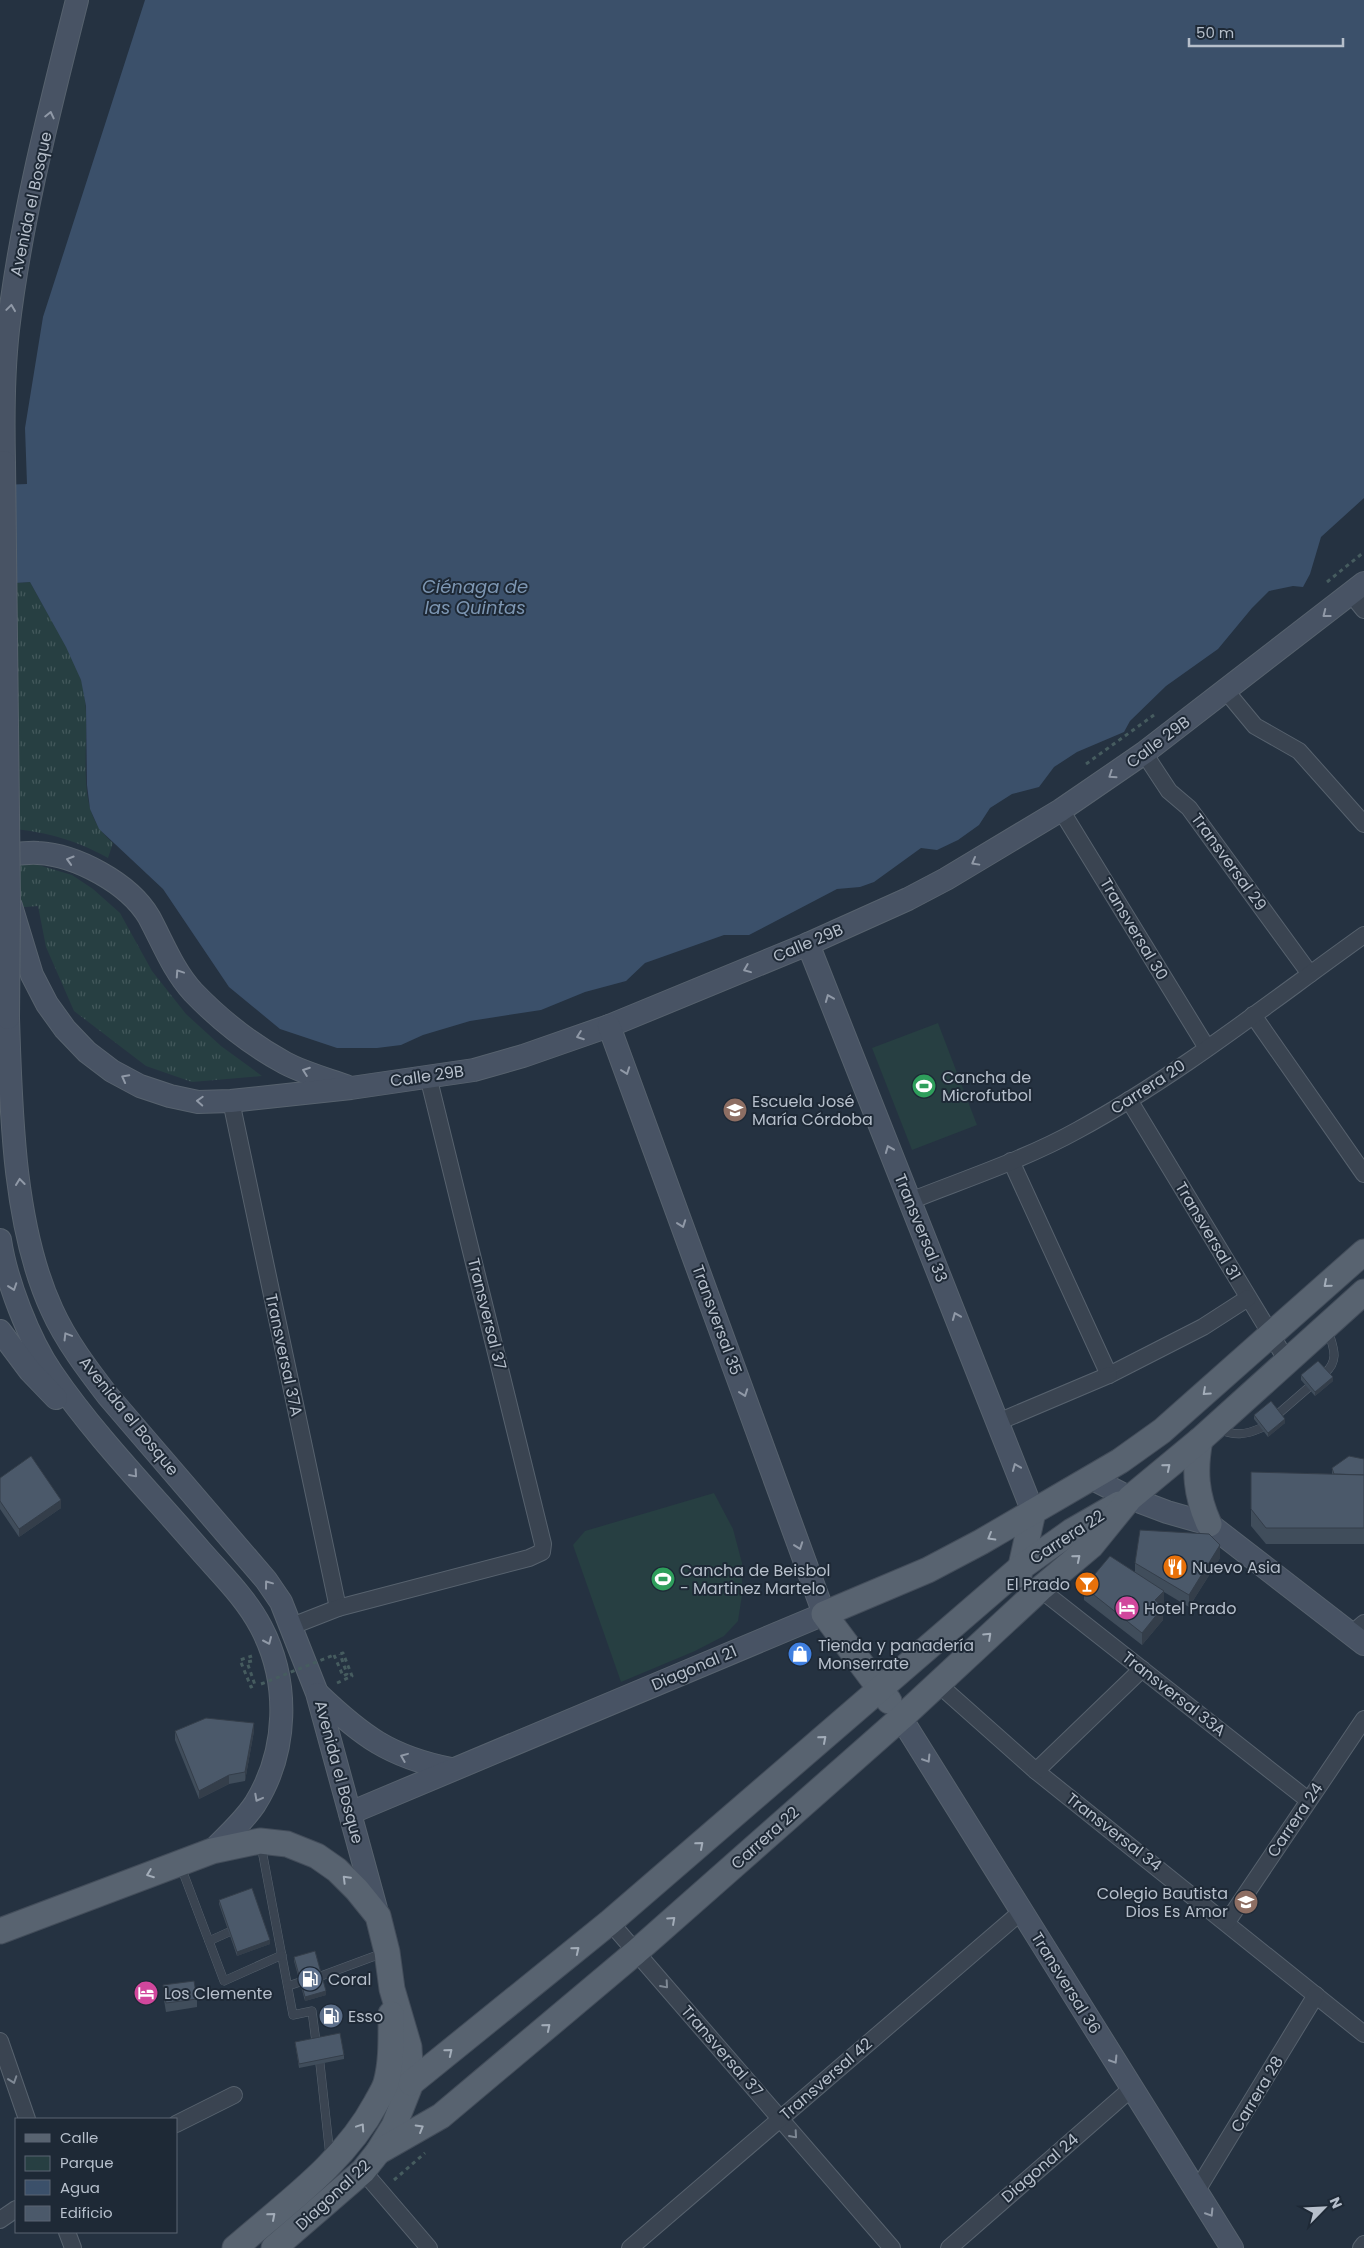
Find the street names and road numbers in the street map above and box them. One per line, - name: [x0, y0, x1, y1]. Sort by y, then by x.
- street label: Avenida el Bosque: [4, 130, 58, 278]
- street label: Calle 29B: [1121, 710, 1195, 774]
- street label: Transversal 29: [1186, 808, 1272, 916]
- street label: Transversal 30: [1094, 873, 1174, 985]
- street label: Calle 29B: [769, 918, 847, 968]
- street label: Carrera 20: [1106, 1054, 1190, 1120]
- street label: Calle 29B: [389, 1059, 466, 1093]
- street label: Transversal 33: [889, 1170, 953, 1286]
- street label: Transversal 31: [1170, 1178, 1246, 1284]
- street label: Transversal 37: [462, 1256, 512, 1373]
- street label: Transversal 35: [686, 1262, 748, 1378]
- street label: Transversal 37A: [260, 1291, 308, 1419]
- street label: Avenida el Bosque: [74, 1352, 184, 1481]
- street label: Carrera 22: [1025, 1504, 1109, 1570]
- street label: Diagonal 21: [648, 1640, 740, 1696]
- street label: Transversal 33A: [1117, 1646, 1231, 1742]
- street label: Avenida el Bosque: [309, 1698, 369, 1846]
- street label: Carrera 24: [1262, 1778, 1328, 1862]
- street label: Transversal 34: [1061, 1787, 1167, 1877]
- street label: Carrera 22: [726, 1801, 804, 1875]
- street label: Transversal 36: [1026, 1928, 1106, 2038]
- street label: Transversal 37: [676, 2000, 768, 2102]
- street label: Transversal 42: [775, 2032, 877, 2126]
- street label: Carrera 28: [1225, 2051, 1289, 2137]
- street label: Diagonal 24: [996, 2128, 1084, 2208]
- street label: Diagonal 22: [290, 2154, 376, 2236]

